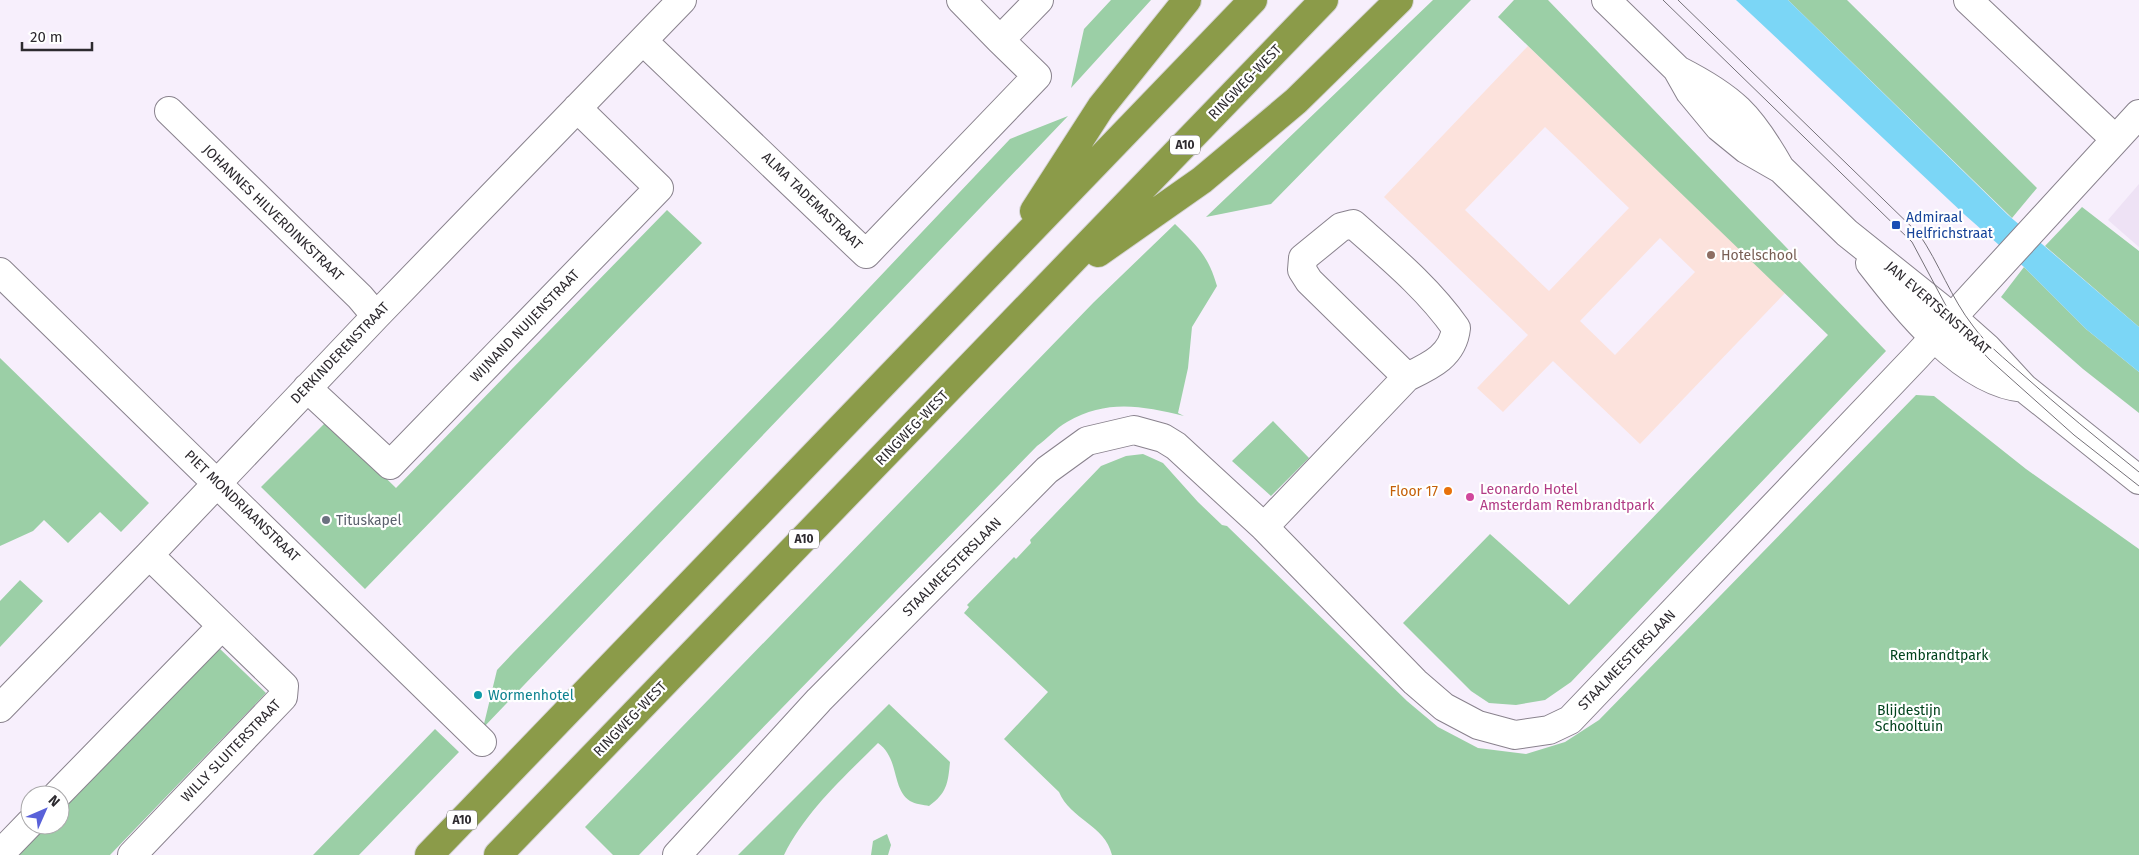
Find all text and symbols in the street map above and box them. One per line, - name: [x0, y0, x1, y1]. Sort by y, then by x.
- scale bar: [22, 20, 92, 52]
- text: 20 m: [30, 28, 63, 46]
- street label: RINGWEG-WEST: [1205, 40, 1286, 123]
- road number: A10: [1170, 136, 1200, 154]
- street label: JOHANNES HILVERDINKSTRAAT: [199, 141, 347, 285]
- street label: ALMA TADEMASTRAAT: [758, 149, 866, 254]
- place label: Admiraal Helfrichstraat: [1906, 209, 1994, 242]
- marker: Admiraal Helfrichstraat: [1890, 219, 1902, 231]
- place label: Hotelschool: [1721, 247, 1797, 264]
- marker: Hotelschool: [1705, 249, 1717, 261]
- street label: JAN EVERTSENSTRAAT: [1882, 258, 1995, 359]
- street label: WIJNAND NUIJENSTRAAT: [467, 266, 584, 386]
- street label: DERKINDERENSTRAAT: [287, 298, 393, 407]
- street label: RINGWEG-WEST: [872, 386, 953, 469]
- street label: PIET MONDRIAANSTRAAT: [181, 447, 304, 566]
- place label: Leonardo Hotel Amsterdam Rembrandtpark: [1480, 481, 1655, 514]
- place label: Floor 17: [1389, 483, 1438, 500]
- marker: Floor 17: [1442, 485, 1454, 497]
- marker: Leonardo Hotel Amsterdam Rembrandtpark: [1464, 491, 1476, 503]
- place label: Tituskapel: [336, 512, 402, 529]
- marker: Tituskapel: [320, 514, 332, 526]
- street label: STAALMEESTERSLAAN: [899, 514, 1005, 620]
- road number: A10: [789, 530, 819, 548]
- street label: STAALMEESTERSLAAN: [1575, 606, 1679, 714]
- park label: Rembrandtpark: [1890, 647, 1989, 664]
- street label: RINGWEG-WEST: [590, 677, 671, 760]
- place label: Wormenhotel: [488, 687, 574, 704]
- marker: Wormenhotel: [472, 689, 484, 701]
- street label: WILLY SLUITERSTRAAT: [178, 696, 285, 806]
- park label: Blijdestijn Schooltuin: [1875, 702, 1943, 735]
- north arrow: [20, 785, 70, 835]
- text: N: [45, 792, 63, 810]
- road number: A10: [447, 810, 477, 830]

